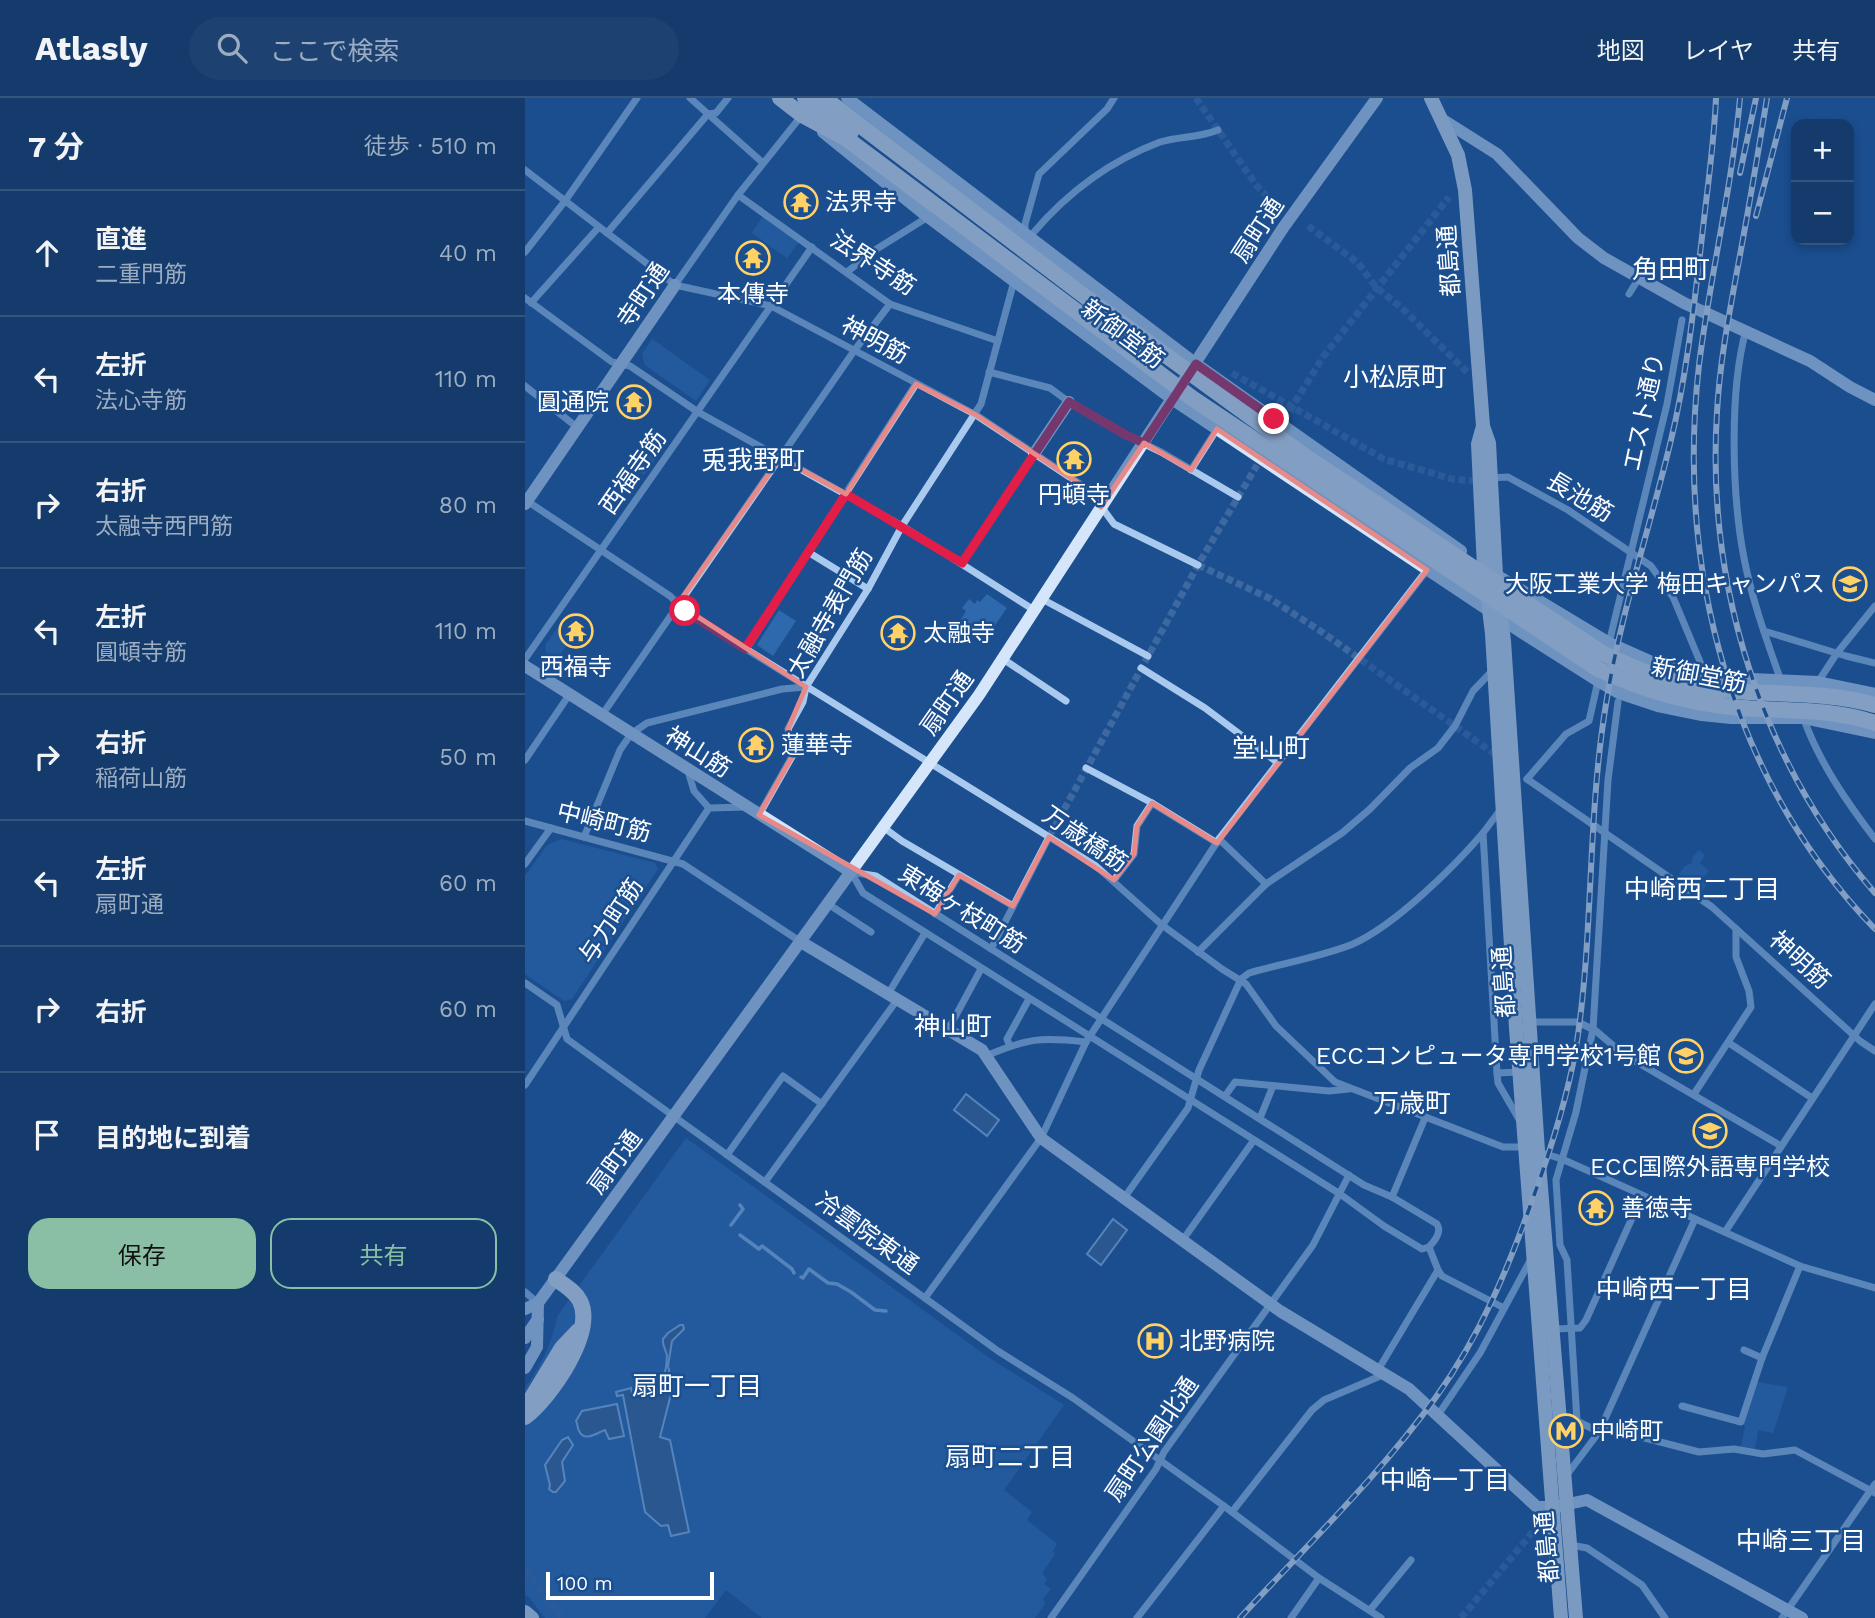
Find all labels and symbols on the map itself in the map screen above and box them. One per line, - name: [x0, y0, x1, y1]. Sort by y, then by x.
- temple icon: 法界寺: [782, 183, 820, 221]
- place label: 法界寺: [825, 188, 897, 216]
- street label: 扇町通: [1227, 192, 1289, 268]
- street label: 都島通: [1433, 224, 1465, 298]
- street label: 法界寺筋: [825, 225, 921, 301]
- temple icon: 本傳寺: [734, 239, 772, 277]
- district label: 角田町: [1632, 254, 1710, 284]
- street label: 寺町通: [611, 257, 675, 333]
- place label: 本傳寺: [717, 280, 789, 308]
- street label: 新御堂筋: [1076, 294, 1170, 374]
- street label: 神明筋: [837, 311, 913, 369]
- street label: エスト通り: [1618, 350, 1670, 474]
- district label: 小松原町: [1343, 362, 1447, 392]
- temple icon: 圓通院: [615, 383, 653, 421]
- place label: 圓通院: [537, 388, 609, 416]
- route end: [1258, 403, 1289, 434]
- street label: 西福寺筋: [594, 425, 672, 519]
- temple icon: 円頓寺: [1055, 440, 1093, 478]
- district label: 兎我野町: [701, 445, 805, 475]
- street label: 長池筋: [1542, 466, 1618, 528]
- place label: 円頓寺: [1038, 481, 1110, 509]
- street label: 太融寺表門筋: [782, 544, 878, 682]
- school or university icon: 大阪工業大学 梅田キャンパス: [1831, 565, 1869, 603]
- place label: 大阪工業大学 梅田キャンパス: [1505, 570, 1825, 598]
- route start: [669, 595, 700, 626]
- temple icon: 西福寺: [557, 612, 595, 650]
- temple icon: 太融寺: [879, 614, 917, 652]
- place label: 太融寺: [923, 619, 995, 647]
- street label: 新御堂筋: [1649, 652, 1749, 698]
- place label: 西福寺: [540, 653, 612, 681]
- street label: 扇町通: [915, 665, 979, 741]
- street label: 神山筋: [660, 721, 736, 783]
- temple icon: 蓮華寺: [737, 726, 775, 764]
- place label: 蓮華寺: [781, 731, 853, 759]
- district label: 堂山町: [1232, 733, 1310, 763]
- street label: 中崎町筋: [554, 797, 654, 847]
- street label: 万歳橋筋: [1037, 801, 1133, 877]
- street label: 東梅ヶ枝町筋: [894, 859, 1030, 959]
- street label: 与力町筋: [573, 873, 649, 969]
- district label: 中崎西二丁目: [1624, 874, 1780, 904]
- street label: 神明筋: [1764, 926, 1836, 994]
- street label: 都島通: [1488, 945, 1520, 1019]
- district label: 神山町: [914, 1011, 992, 1041]
- school or university icon: ECCコンピュータ専門学校1号館: [1667, 1037, 1705, 1075]
- place label: ECCコンピュータ専門学校1号館: [1316, 1042, 1661, 1070]
- district label: 万歳町: [1373, 1088, 1451, 1118]
- school or university icon: ECC国際外語専門学校: [1691, 1112, 1729, 1150]
- street label: 扇町通: [583, 1125, 647, 1199]
- place label: ECC国際外語専門学校: [1590, 1153, 1830, 1181]
- street label: 冷雲院東通: [810, 1186, 924, 1280]
- temple icon: 善徳寺: [1577, 1189, 1615, 1227]
- place label: 善徳寺: [1621, 1194, 1693, 1222]
- district label: 中崎西一丁目: [1596, 1274, 1752, 1304]
- hospital icon: 北野病院: [1136, 1322, 1174, 1360]
- place label: 北野病院: [1179, 1327, 1275, 1355]
- district label: 扇町一丁目: [632, 1371, 762, 1401]
- street label: 扇町公園北通: [1100, 1371, 1204, 1507]
- metro station icon: 中崎町: [1547, 1412, 1585, 1450]
- place label: 中崎町: [1591, 1417, 1663, 1445]
- district label: 扇町二丁目: [945, 1442, 1075, 1472]
- district label: 中崎一丁目: [1380, 1465, 1510, 1495]
- street label: 都島通: [1530, 1510, 1564, 1584]
- district label: 中崎三丁目: [1736, 1526, 1866, 1556]
- scale bar: [546, 1569, 714, 1601]

